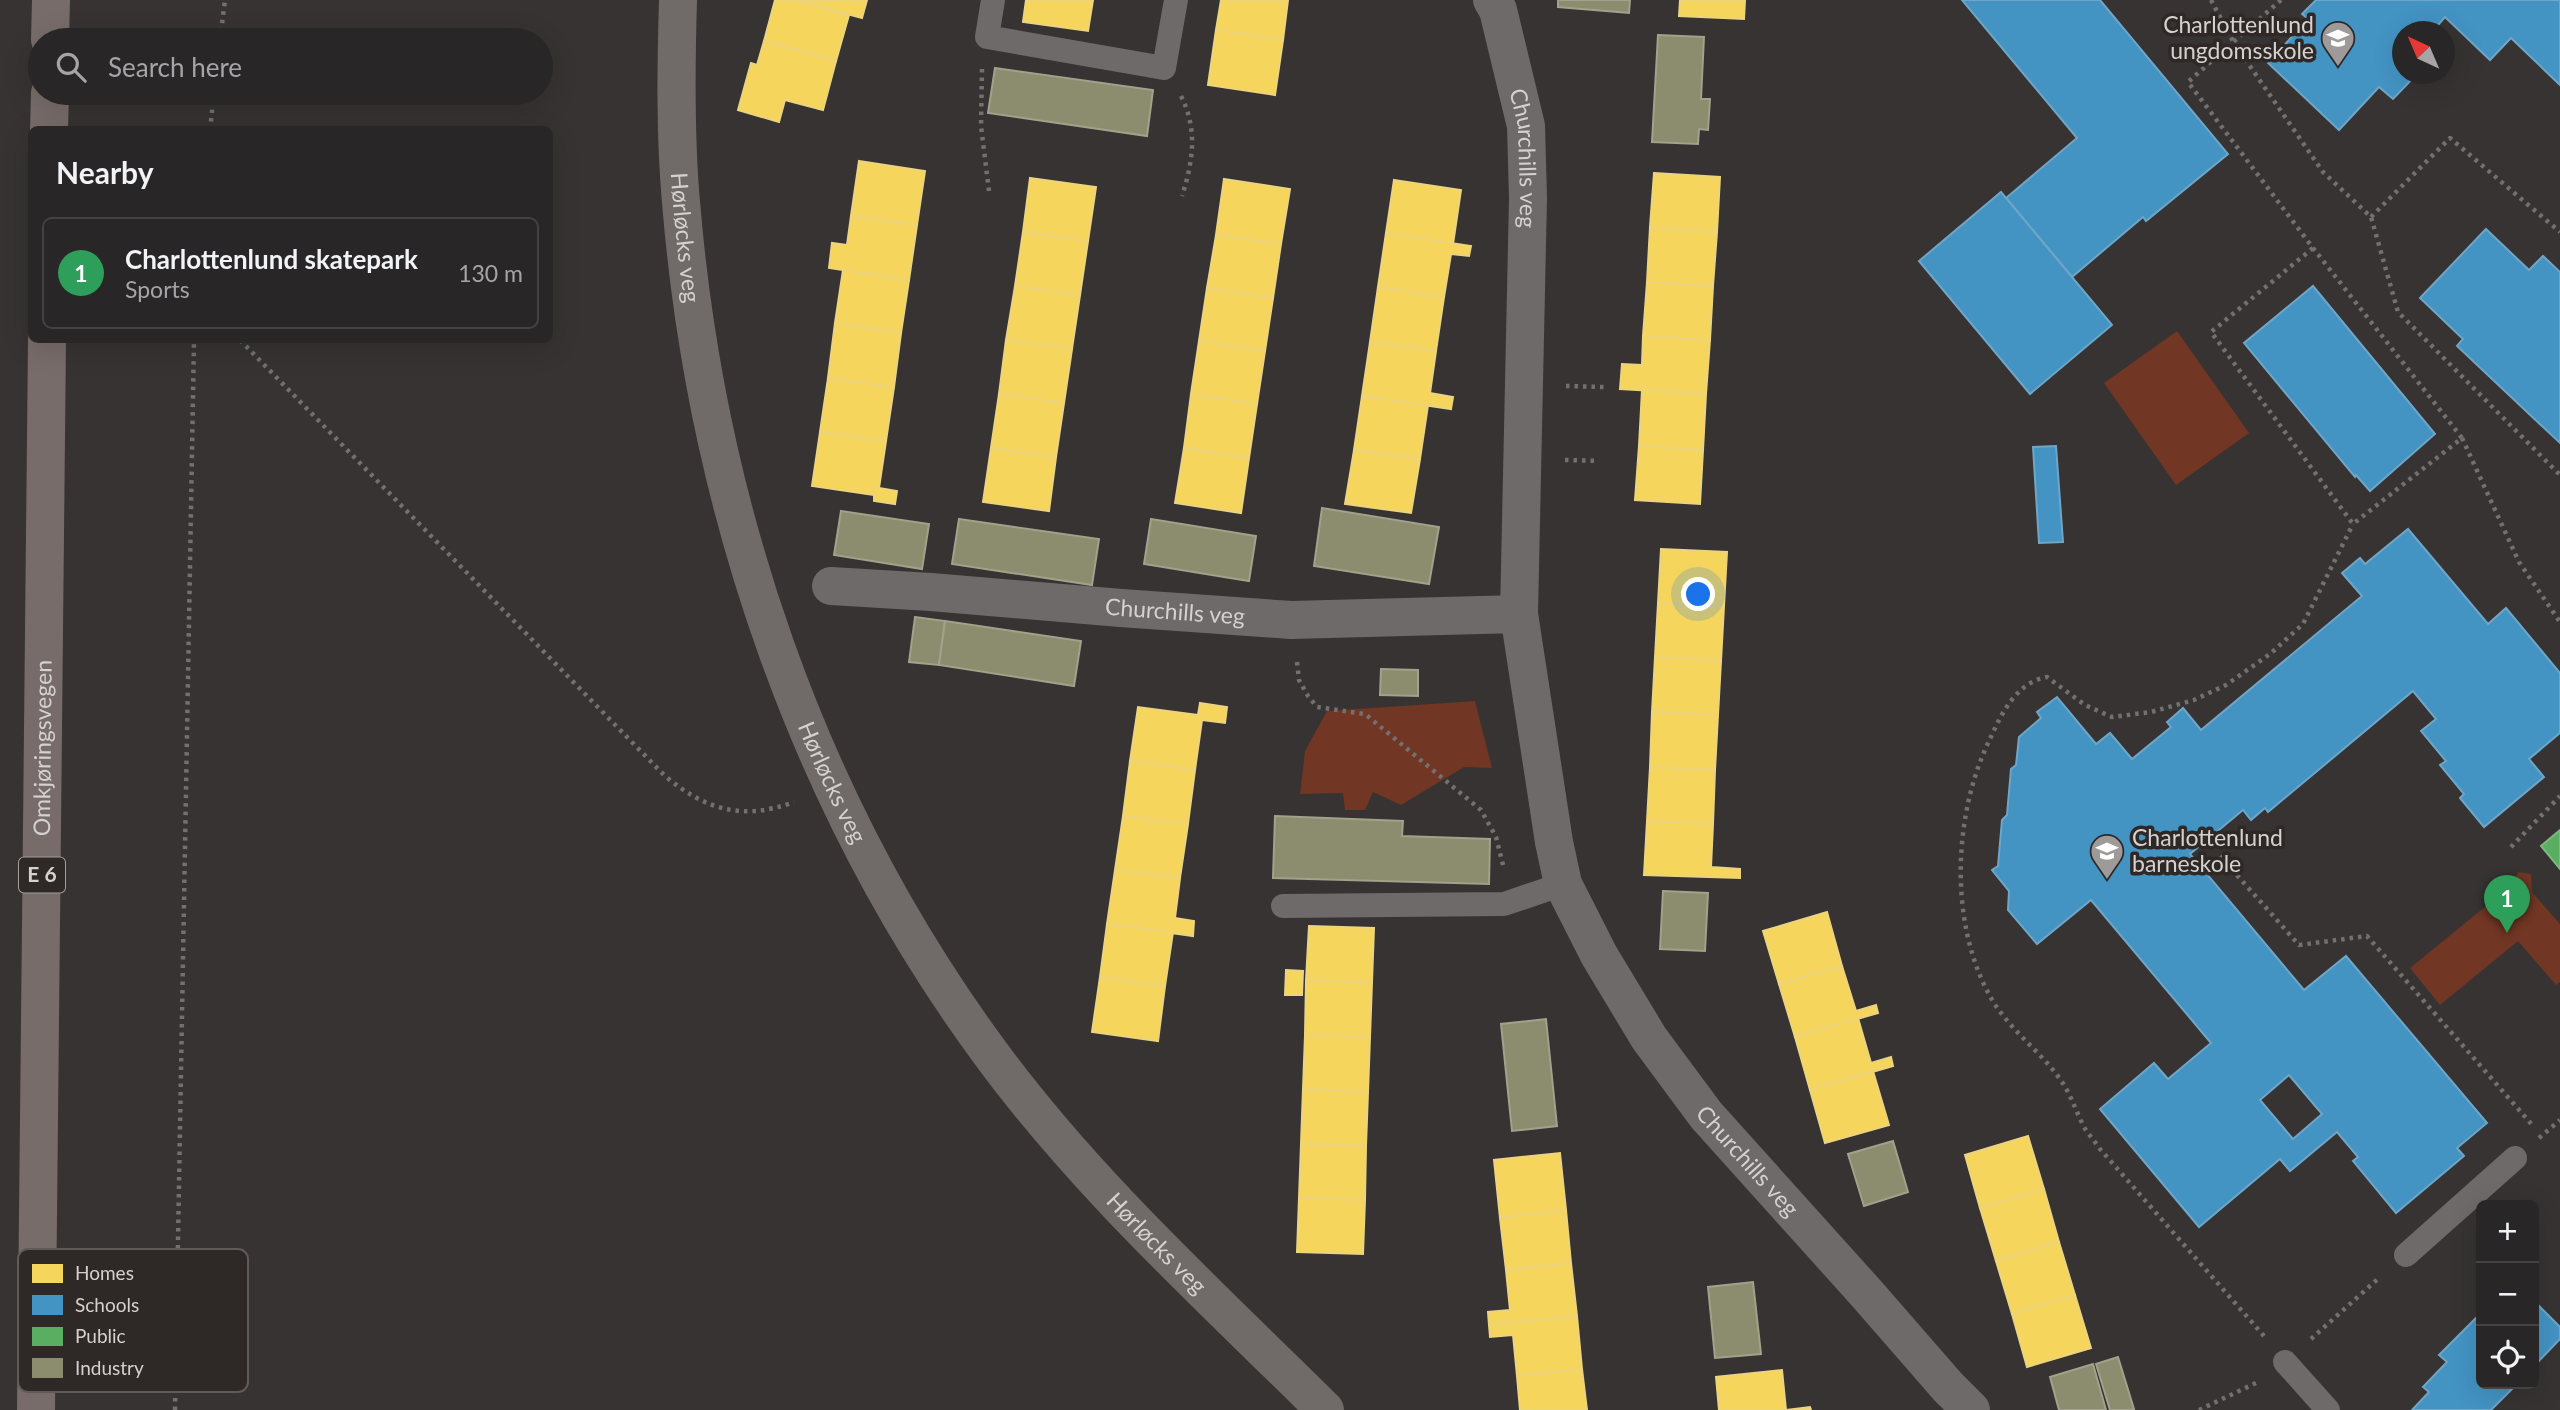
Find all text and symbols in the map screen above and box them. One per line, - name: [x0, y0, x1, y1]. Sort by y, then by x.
- place label: Charlottenlund ungdomsskole: [2163, 10, 2314, 64]
- school or university icon: Charlottenlund ungdomsskole: [2319, 19, 2357, 68]
- north arrow: [2392, 21, 2455, 84]
- search box: [28, 28, 553, 105]
- icon: search: [52, 48, 90, 86]
- text: Search here: [108, 51, 242, 83]
- street label: Churchills veg: [1504, 85, 1543, 228]
- text: Nearby: [56, 154, 154, 190]
- street label: Hørløcks veg: [666, 172, 707, 304]
- text: Charlottenlund skatepark: [125, 243, 418, 275]
- text: 1: [74, 259, 88, 287]
- text: 130 m: [458, 259, 523, 287]
- text: Sports: [125, 275, 190, 303]
- your location: [1681, 577, 1715, 611]
- street label: Churchills veg: [1104, 592, 1246, 630]
- street label: Omkjøringsvegen: [27, 660, 57, 836]
- street label: Hørløcks veg: [793, 717, 873, 847]
- place label: Charlottenlund barneskole: [2132, 823, 2283, 877]
- school or university icon: Charlottenlund barneskole: [2088, 832, 2126, 881]
- road number: E 6: [19, 858, 65, 892]
- pin: 1: [2484, 875, 2530, 933]
- street label: Churchills veg: [1691, 1100, 1805, 1222]
- street label: Hørløcks veg: [1101, 1186, 1213, 1299]
- map controls: [2476, 1200, 2539, 1389]
- button: +: [2476, 1200, 2539, 1263]
- legend: [18, 1249, 248, 1392]
- text: Homes: [75, 1261, 134, 1284]
- button: −: [2476, 1263, 2539, 1326]
- text: Schools: [75, 1293, 139, 1316]
- text: Public: [75, 1324, 126, 1347]
- button: locate: [2476, 1326, 2539, 1389]
- text: Industry: [75, 1356, 144, 1379]

